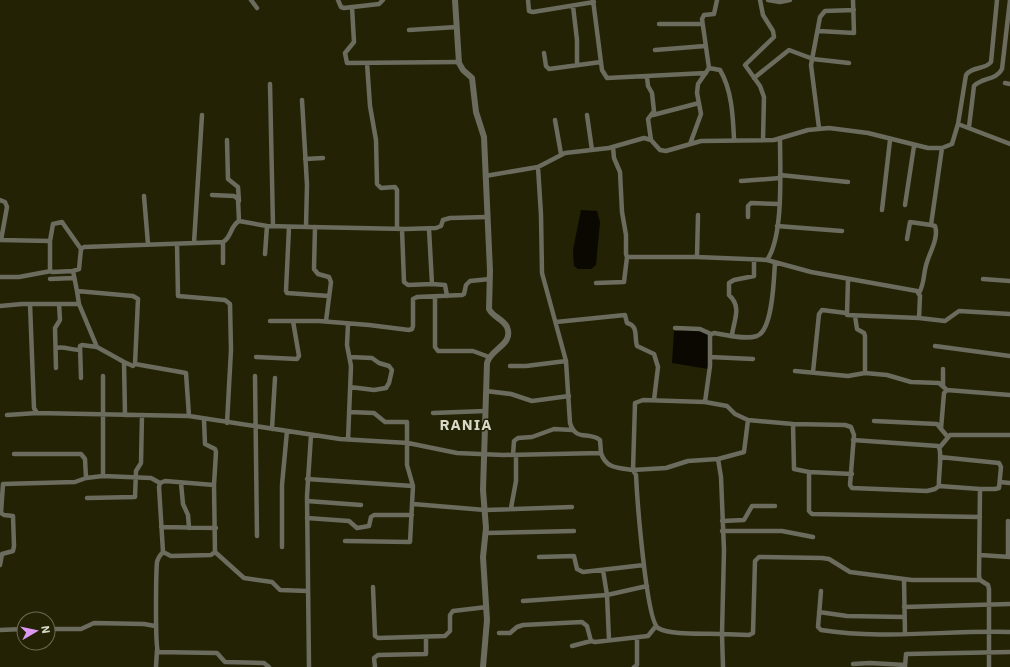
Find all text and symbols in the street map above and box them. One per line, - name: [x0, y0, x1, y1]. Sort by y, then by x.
- district label: RANIA: [439, 415, 493, 434]
- north arrow: [16, 611, 56, 651]
- text: N: [38, 624, 53, 634]

